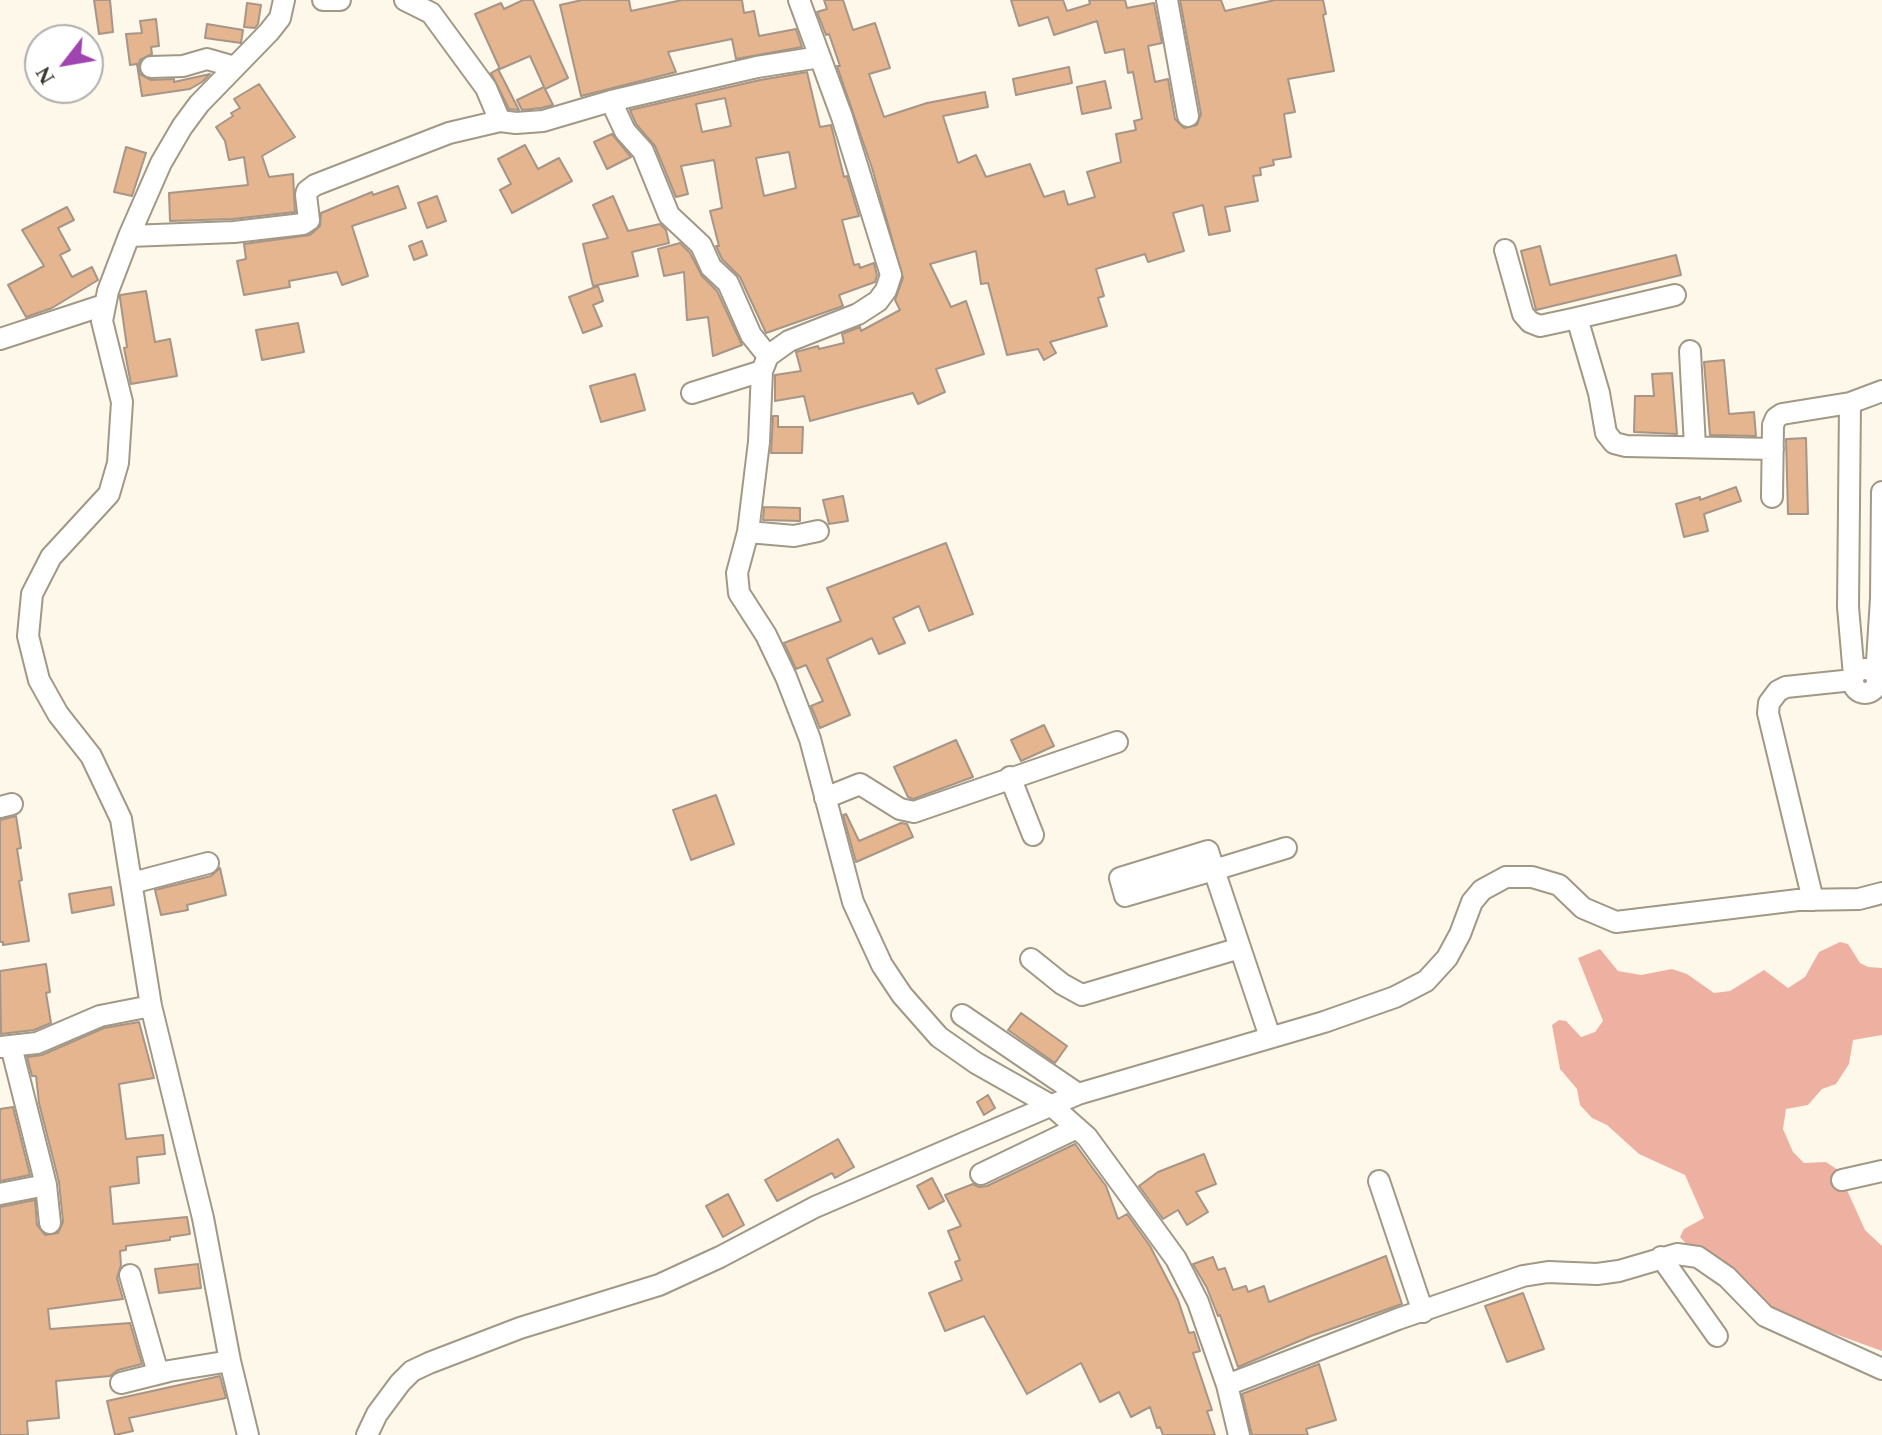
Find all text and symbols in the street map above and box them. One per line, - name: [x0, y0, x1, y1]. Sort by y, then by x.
- north arrow: [24, 24, 104, 104]
- text: N: [30, 62, 60, 89]

